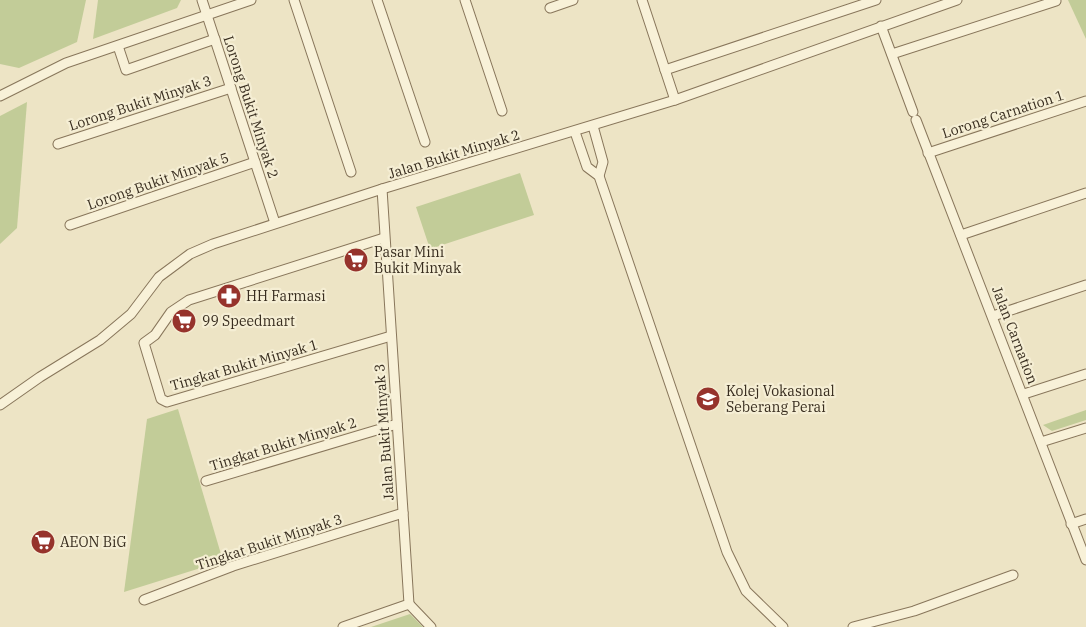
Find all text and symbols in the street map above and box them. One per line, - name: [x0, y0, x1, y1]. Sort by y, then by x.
- street label: Lorong Bukit Minyak 2: [219, 33, 283, 181]
- street label: Lorong Bukit Minyak 3: [66, 71, 214, 135]
- street label: Lorong Carnation 1: [940, 86, 1066, 142]
- street label: Jalan Bukit Minyak 2: [386, 125, 522, 183]
- street label: Lorong Bukit Minyak 5: [85, 148, 231, 214]
- place label: Pasar Mini Bukit Minyak: [374, 243, 462, 277]
- supermarket icon: Pasar Mini Bukit Minyak: [343, 247, 369, 273]
- pharmacy icon: HH Farmasi: [216, 283, 242, 309]
- street label: Jalan Carnation: [988, 283, 1042, 387]
- place label: HH Farmasi: [246, 287, 326, 305]
- supermarket icon: 99 Speedmart: [171, 308, 197, 334]
- place label: 99 Speedmart: [202, 312, 295, 330]
- street label: Tingkat Bukit Minyak 1: [168, 335, 320, 395]
- street label: Jalan Bukit Minyak 3: [370, 363, 398, 501]
- place label: Kolej Vokasional Seberang Perai: [726, 382, 835, 416]
- school or university icon: Kolej Vokasional Seberang Perai: [695, 386, 721, 412]
- street label: Tingkat Bukit Minyak 2: [207, 413, 359, 475]
- street label: Tingkat Bukit Minyak 3: [194, 510, 344, 574]
- supermarket icon: AEON BiG: [30, 529, 56, 555]
- place label: AEON BiG: [60, 533, 127, 551]

